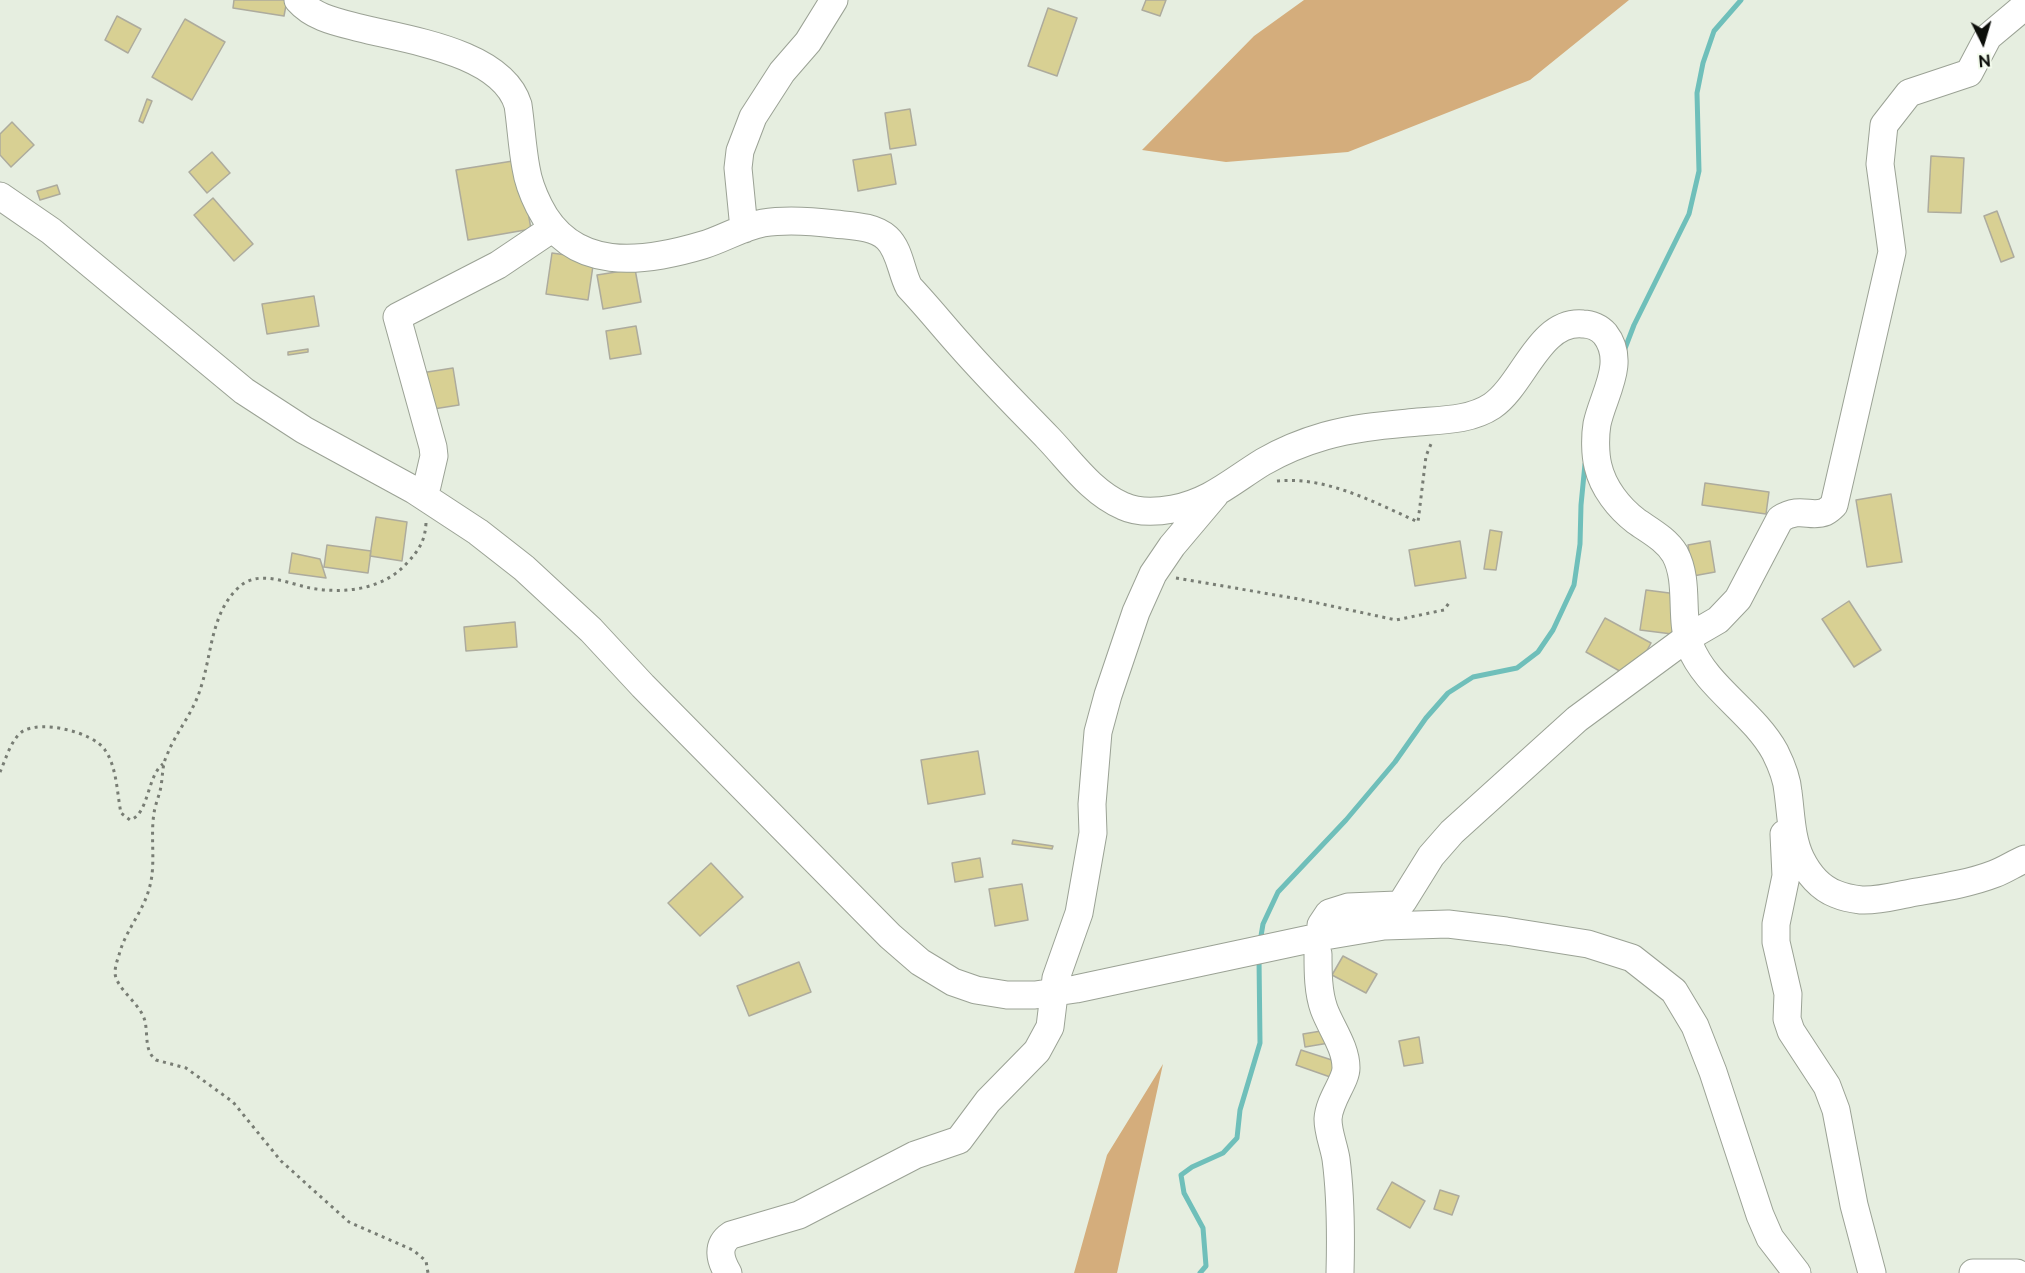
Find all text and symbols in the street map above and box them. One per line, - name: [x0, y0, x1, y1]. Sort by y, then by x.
- north arrow: [1953, 12, 2013, 72]
- text: N: [1978, 50, 1992, 70]

